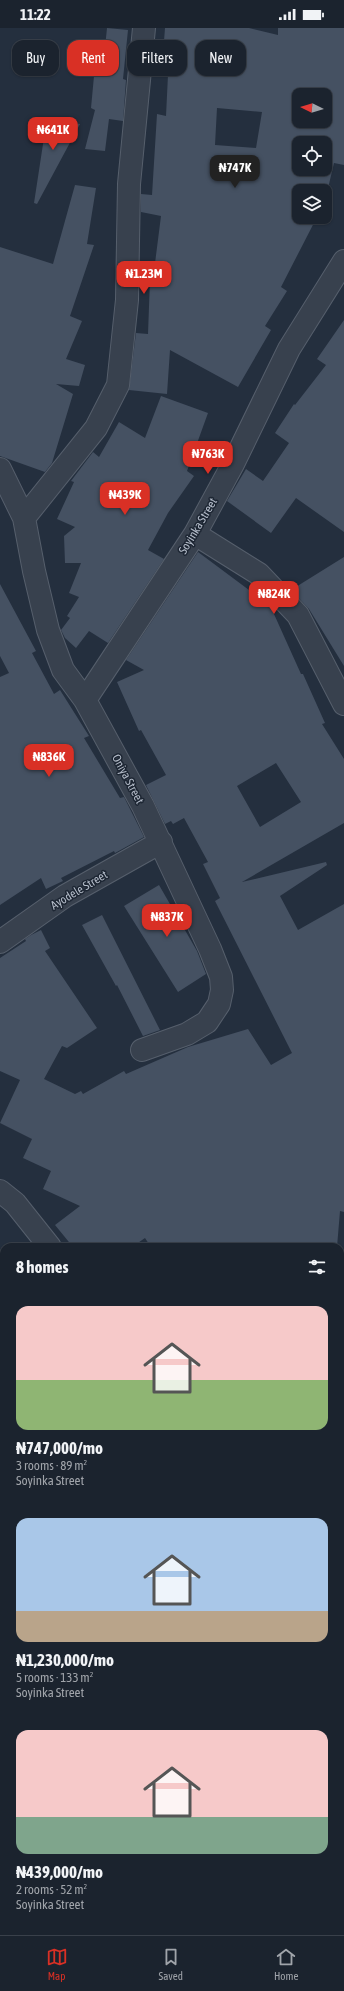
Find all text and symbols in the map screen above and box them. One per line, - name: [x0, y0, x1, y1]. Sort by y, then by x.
- text: 11:22: [20, 6, 51, 23]
- chip: Buy: [12, 40, 59, 76]
- chip: Rent: [67, 40, 119, 76]
- chip: Filters: [127, 40, 187, 76]
- chip: New: [195, 40, 246, 76]
- north arrow: [292, 88, 332, 128]
- map controls: [292, 88, 332, 224]
- pin: ₦641K: [25, 117, 81, 151]
- text: ₦641K: [37, 122, 69, 137]
- button: locate: [292, 136, 332, 176]
- pin: ₦747K: [207, 155, 263, 189]
- text: ₦747K: [219, 160, 251, 175]
- button: layers: [292, 184, 332, 224]
- pin: ₦1.23M: [111, 261, 177, 295]
- text: ₦1.23M: [125, 266, 163, 281]
- pin: ₦763K: [180, 441, 236, 475]
- text: ₦763K: [192, 446, 224, 461]
- pin: ₦439K: [97, 482, 153, 516]
- text: ₦439K: [109, 487, 141, 502]
- street label: Soyinka Street: [176, 495, 220, 557]
- pin: ₦824K: [246, 581, 302, 615]
- text: ₦824K: [258, 586, 290, 601]
- pin: ₦836K: [21, 744, 77, 778]
- text: ₦836K: [33, 749, 65, 764]
- street label: Oniya Street: [109, 752, 147, 807]
- street label: Ayodele Street: [48, 867, 110, 912]
- pin: ₦837K: [139, 904, 195, 938]
- text: ₦837K: [151, 909, 183, 924]
- icon: filters: [306, 1256, 328, 1278]
- text: 8 homes: [16, 1257, 69, 1277]
- icon: home: [136, 1332, 208, 1404]
- text: ₦747,000/mo: [16, 1438, 103, 1458]
- text: 3 rooms · 89 m²: [16, 1458, 87, 1473]
- text: Soyinka Street: [16, 1473, 84, 1488]
- icon: home: [136, 1544, 208, 1616]
- text: ₦1,230,000/mo: [16, 1650, 114, 1670]
- text: 5 rooms · 133 m²: [16, 1670, 93, 1685]
- text: Soyinka Street: [16, 1685, 84, 1700]
- icon: home: [136, 1756, 208, 1828]
- text: ₦439,000/mo: [16, 1862, 103, 1882]
- text: 2 rooms · 52 m²: [16, 1882, 87, 1897]
- text: Soyinka Street: [16, 1897, 84, 1912]
- tab: Map: [46, 1946, 68, 1982]
- tab: Saved: [159, 1946, 183, 1982]
- tab: Home: [274, 1946, 298, 1982]

